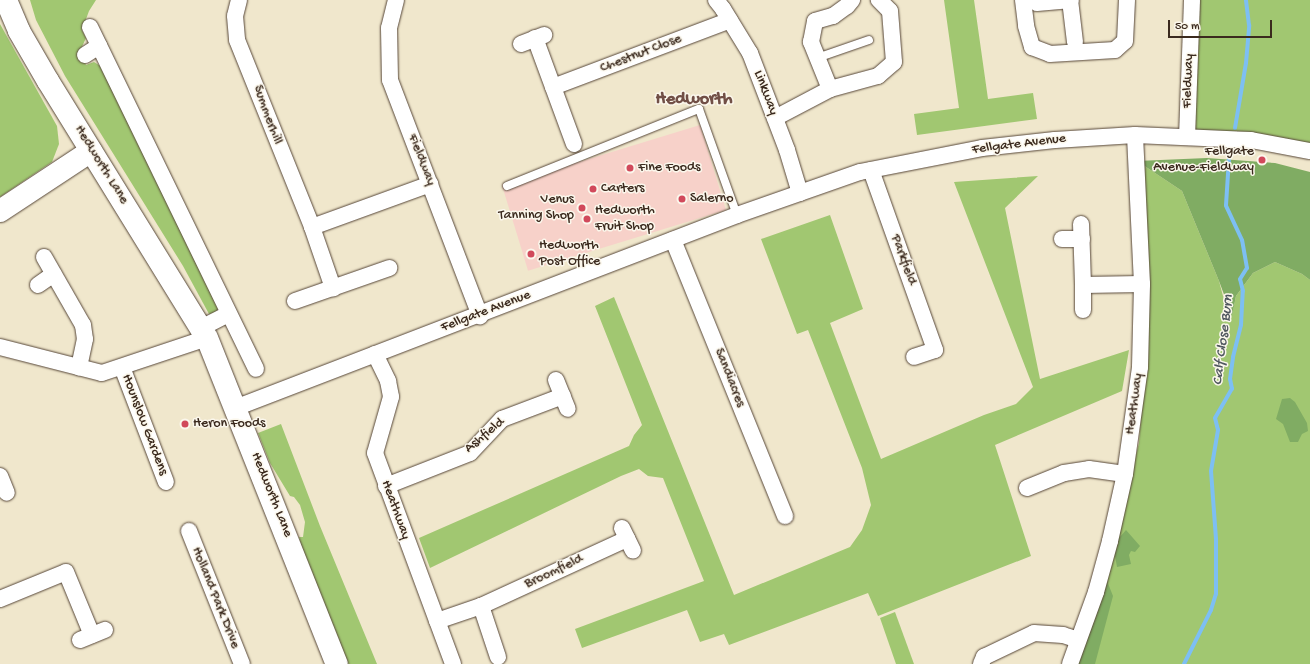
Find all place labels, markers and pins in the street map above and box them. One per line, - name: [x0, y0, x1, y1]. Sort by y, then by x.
- place label: Fellgate Avenue-Fieldway: [1153, 144, 1254, 176]
- marker: Fellgate Avenue-Fieldway: [1257, 155, 1267, 165]
- place label: Fine Foods: [638, 160, 700, 176]
- marker: Fine Foods: [625, 163, 635, 173]
- place label: Carters: [601, 181, 644, 197]
- marker: Carters: [588, 184, 598, 194]
- place label: Salerno: [690, 191, 733, 207]
- place label: Venus Tanning Shop: [498, 192, 574, 224]
- marker: Salerno: [677, 194, 687, 204]
- marker: Venus Tanning Shop: [577, 203, 587, 213]
- place label: Hedworth Fruit Shop: [595, 203, 655, 236]
- marker: Hedworth Fruit Shop: [582, 214, 592, 224]
- place label: Hedworth Post Office: [539, 238, 600, 270]
- marker: Hedworth Post Office: [526, 249, 536, 259]
- place label: Heron Foods: [193, 416, 265, 432]
- marker: Heron Foods: [180, 419, 190, 429]

